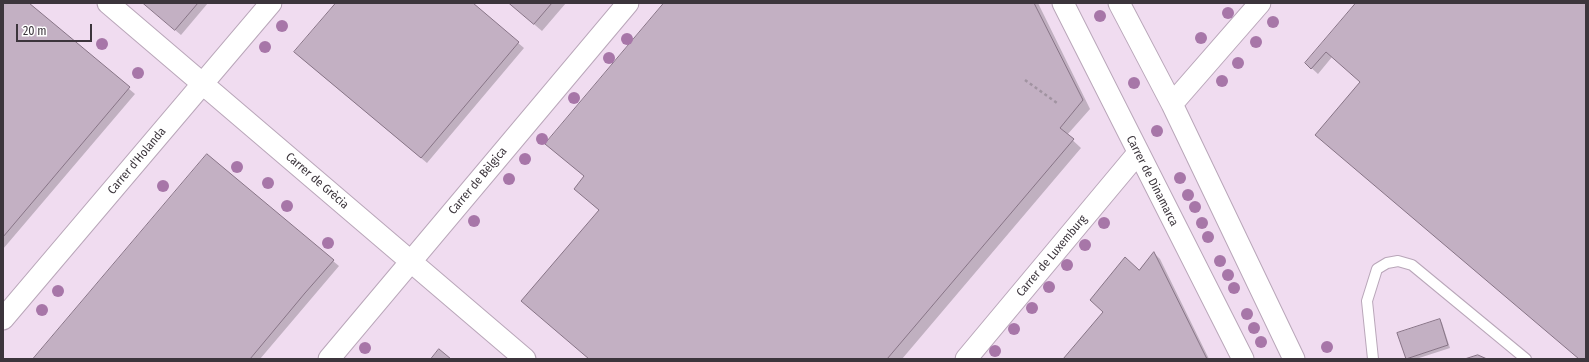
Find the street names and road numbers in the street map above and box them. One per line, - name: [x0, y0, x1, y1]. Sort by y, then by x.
- street label: Carrer d'Holanda: [105, 125, 169, 197]
- street label: Carrer de Dinamarca: [1123, 133, 1181, 229]
- street label: Carrer de Bèlgica: [446, 144, 510, 218]
- street label: Carrer de Grècia: [283, 150, 351, 212]
- street label: Carrer de Luxemburg: [1014, 212, 1090, 300]

